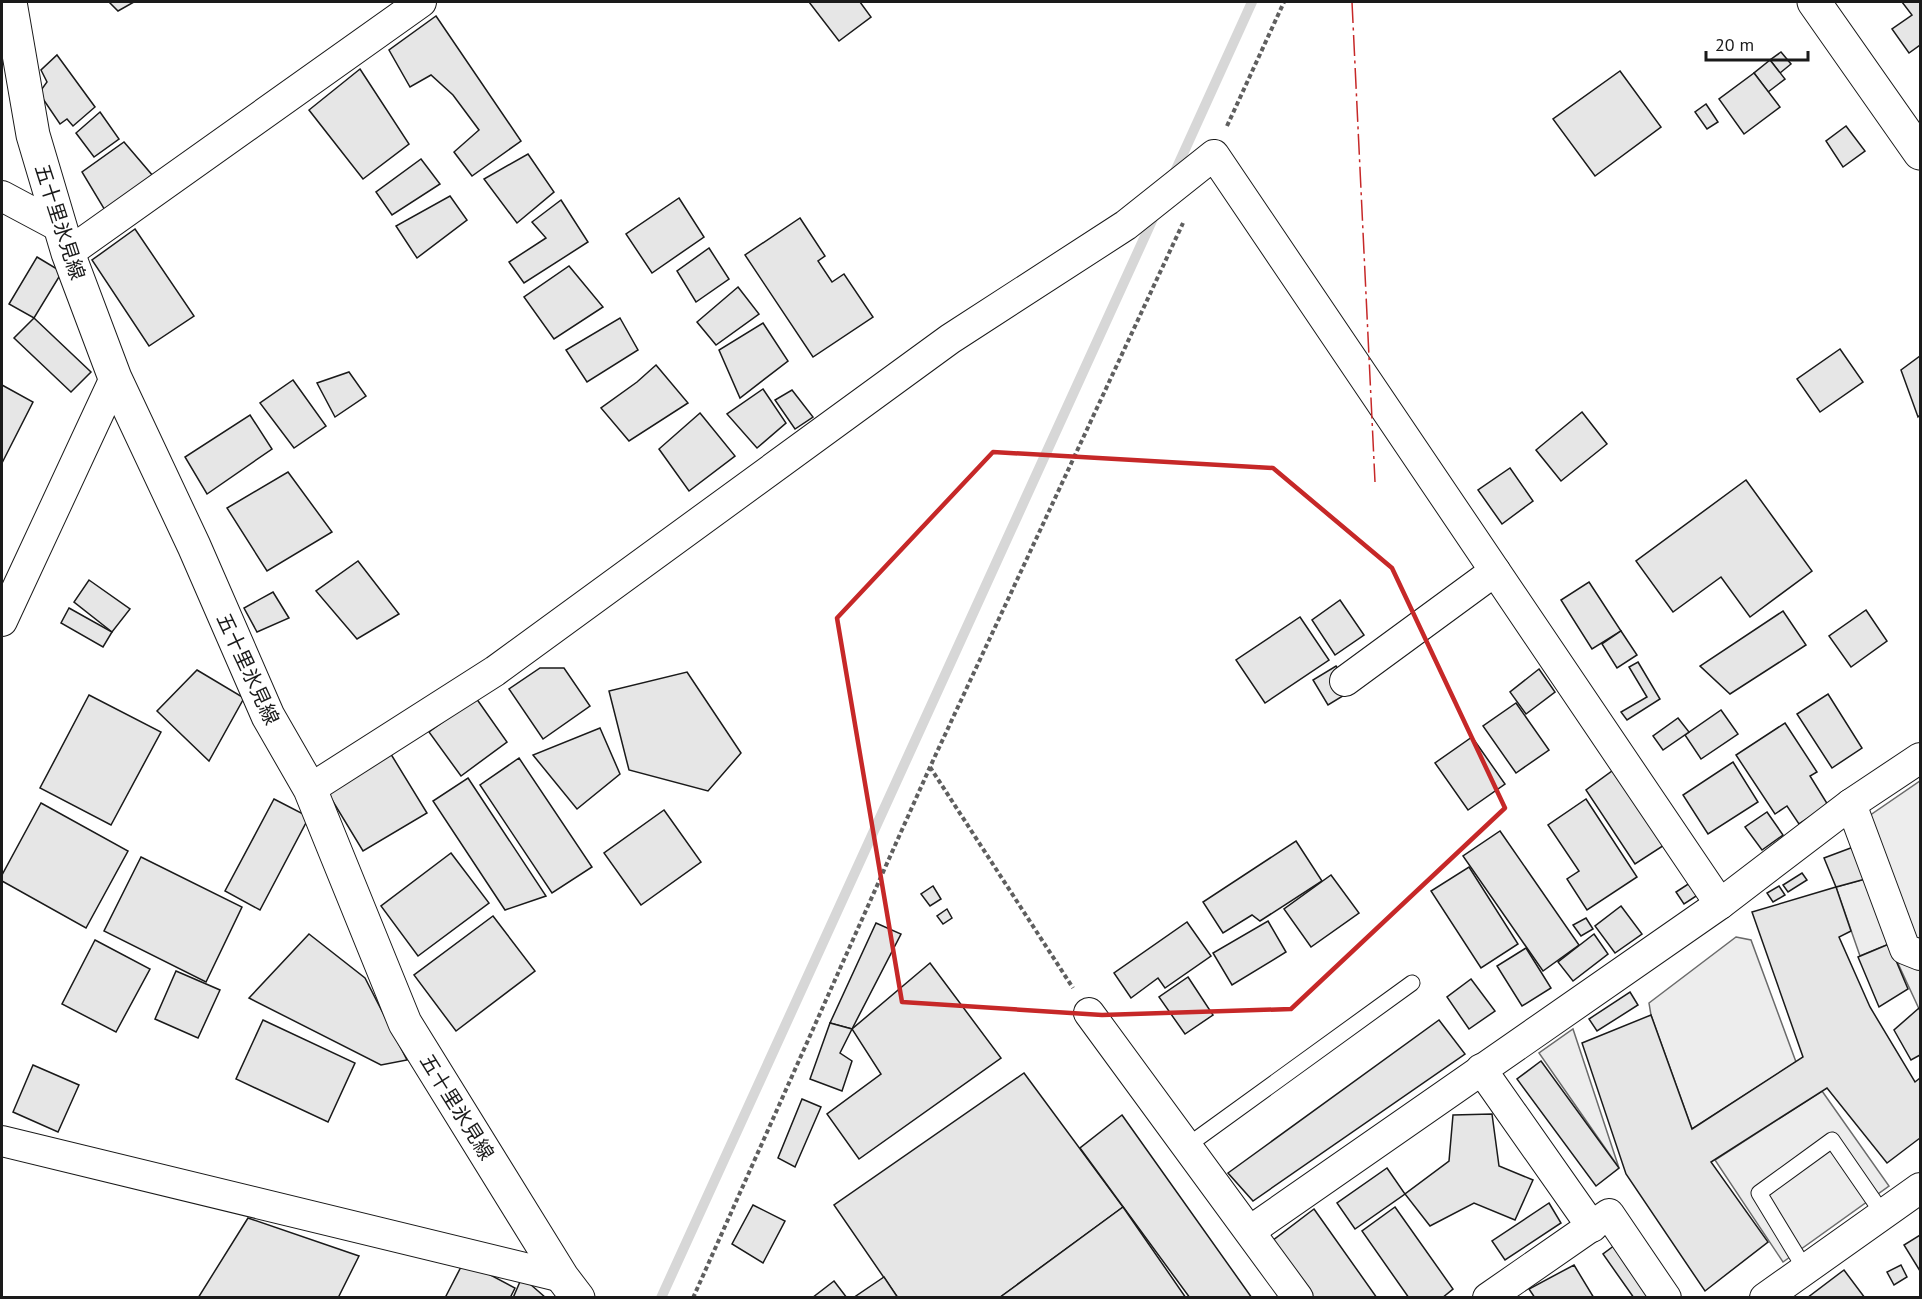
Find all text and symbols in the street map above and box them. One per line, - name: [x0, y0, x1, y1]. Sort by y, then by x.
- scale bar: [1706, 24, 1808, 62]
- text: 20 m: [1715, 33, 1754, 56]
- street label: 五十里氷見線: [29, 161, 91, 283]
- street label: 五十里氷見線: [211, 609, 285, 729]
- street label: 五十里氷見線: [414, 1049, 500, 1165]

